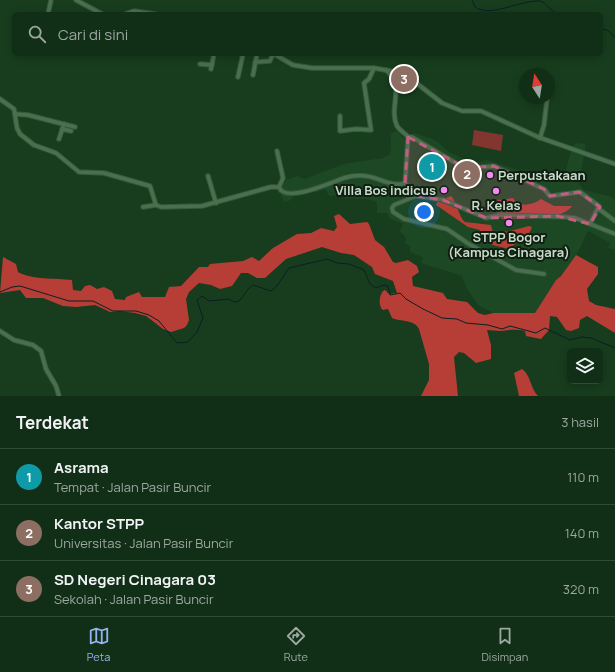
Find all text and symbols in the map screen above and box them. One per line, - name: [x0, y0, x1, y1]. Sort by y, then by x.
- search box: [12, 12, 603, 56]
- icon: search: [26, 23, 48, 45]
- text: Cari di sini: [58, 24, 128, 45]
- pin: 3: [391, 64, 417, 94]
- north arrow: [519, 68, 555, 104]
- pin: 1: [419, 152, 445, 182]
- pin: 2: [454, 159, 480, 189]
- place label: Perpustakaan: [498, 166, 586, 184]
- marker: Perpustakaan: [485, 170, 495, 180]
- place label: Villa Bos indicus: [335, 181, 436, 199]
- marker: Villa Bos indicus: [439, 185, 449, 195]
- marker: R. Kelas: [491, 186, 501, 196]
- place label: R. Kelas: [471, 196, 521, 214]
- your location: [414, 202, 434, 222]
- marker: STPP Bogor (Kampus Cinagara): [504, 218, 514, 228]
- place label: STPP Bogor (Kampus Cinagara): [448, 228, 570, 261]
- map controls: [567, 348, 603, 384]
- button: layers: [567, 348, 603, 384]
- text: Terdekat: [16, 411, 89, 434]
- text: 3 hasil: [561, 413, 599, 431]
- text: Asrama: [54, 457, 109, 478]
- text: 1: [26, 468, 32, 486]
- text: 110 m: [567, 468, 599, 486]
- text: Tempat · Jalan Pasir Buncir: [54, 478, 211, 496]
- text: Kantor STPP: [54, 513, 144, 534]
- text: 2: [25, 524, 33, 542]
- text: 140 m: [565, 524, 599, 542]
- text: Universitas · Jalan Pasir Buncir: [54, 534, 233, 552]
- text: SD Negeri Cinagara 03: [54, 569, 216, 590]
- text: 3: [25, 580, 33, 598]
- text: 320 m: [563, 580, 599, 598]
- text: Sekolah · Jalan Pasir Buncir: [54, 590, 214, 608]
- tab: Peta: [87, 625, 110, 664]
- tab: Rute: [284, 625, 308, 664]
- tab: Disimpan: [481, 625, 528, 664]

